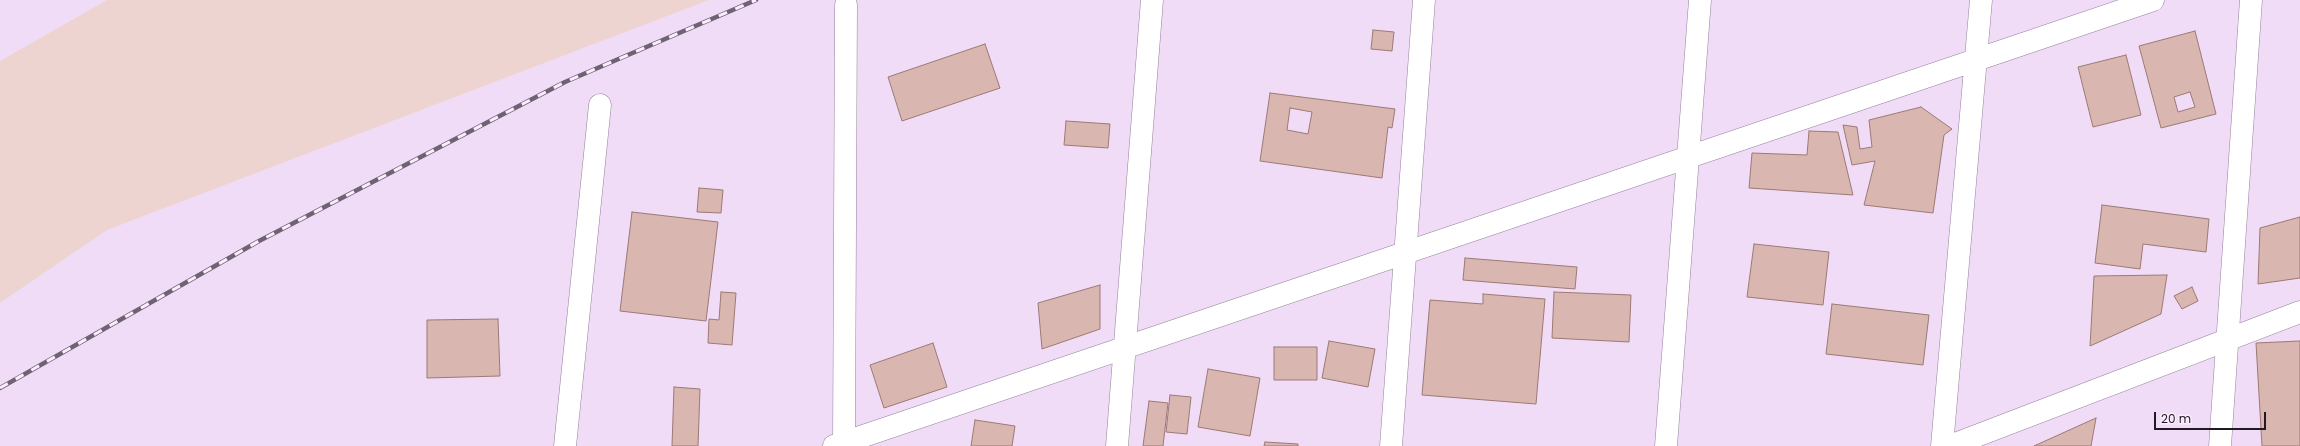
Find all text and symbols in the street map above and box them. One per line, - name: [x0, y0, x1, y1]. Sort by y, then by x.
- scale bar: [2156, 404, 2268, 430]
- text: 20 m: [2161, 410, 2191, 427]

